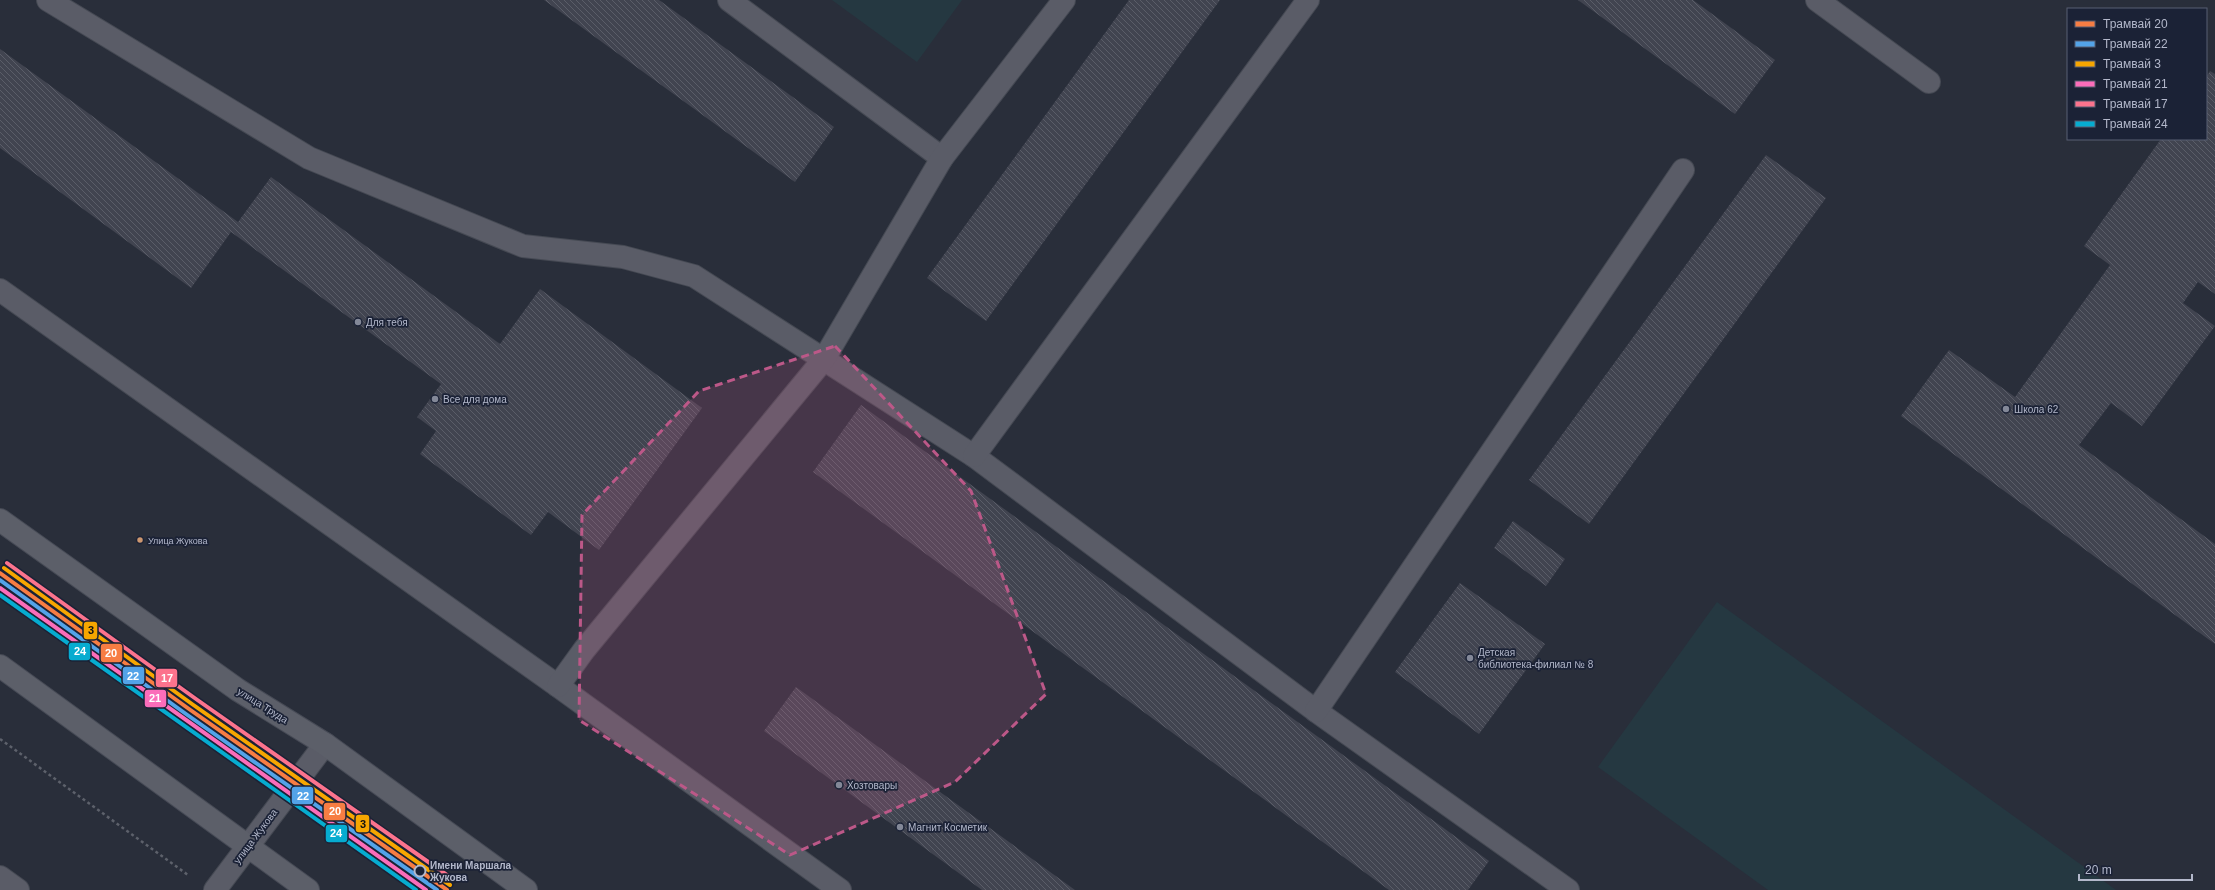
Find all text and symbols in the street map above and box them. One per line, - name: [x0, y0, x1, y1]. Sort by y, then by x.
- legend: [2067, 8, 2207, 140]
- text: Трамвай 20: [2103, 17, 2168, 31]
- text: Трамвай 22: [2103, 37, 2168, 51]
- text: Трамвай 3: [2103, 57, 2161, 71]
- text: Трамвай 21: [2103, 77, 2168, 91]
- text: Трамвай 17: [2103, 97, 2168, 111]
- text: Трамвай 24: [2103, 117, 2168, 131]
- marker: Для тебя: [353, 317, 363, 327]
- place label: Для тебя: [366, 317, 408, 328]
- marker: Все для дома: [430, 394, 440, 404]
- place label: Все для дома: [443, 394, 507, 405]
- marker: Школа 62: [2001, 404, 2011, 414]
- place label: Школа 62: [2014, 404, 2059, 415]
- marker: Улица Жукова: [135, 535, 145, 545]
- place label: Улица Жукова: [148, 536, 208, 546]
- line badge: 3: [83, 621, 98, 640]
- text: 3: [88, 624, 94, 636]
- line badge: 24: [68, 642, 91, 661]
- line badge: 20: [100, 643, 123, 663]
- text: 24: [74, 645, 87, 657]
- text: 20: [105, 647, 117, 659]
- place label: Детская библиотека-филиал № 8: [1478, 647, 1594, 670]
- marker: Детская библиотека-филиал № 8: [1465, 653, 1475, 663]
- line badge: 22: [122, 666, 145, 685]
- line badge: 17: [155, 668, 178, 688]
- text: 22: [127, 670, 139, 682]
- text: 17: [161, 672, 173, 684]
- street label: улица Труда: [236, 686, 290, 726]
- line badge: 21: [144, 689, 167, 708]
- text: 21: [149, 692, 161, 704]
- marker: Хозтовары: [834, 780, 844, 790]
- place label: Хозтовары: [847, 780, 897, 791]
- line badge: 22: [291, 786, 314, 805]
- text: 22: [297, 790, 309, 802]
- line badge: 20: [323, 802, 346, 821]
- text: 20: [329, 805, 341, 817]
- street label: улица Жукова: [231, 807, 280, 866]
- line badge: 3: [355, 814, 370, 833]
- text: 3: [360, 818, 366, 830]
- marker: Магнит Косметик: [895, 822, 905, 832]
- place label: Магнит Косметик: [908, 822, 988, 833]
- line badge: 24: [325, 824, 348, 843]
- text: 24: [330, 827, 343, 839]
- scale bar: [2079, 856, 2192, 882]
- place label: Имени Маршала Жукова: [429, 860, 511, 883]
- text: 20 m: [2085, 863, 2112, 877]
- marker: Имени Маршала Жукова: [413, 864, 427, 878]

